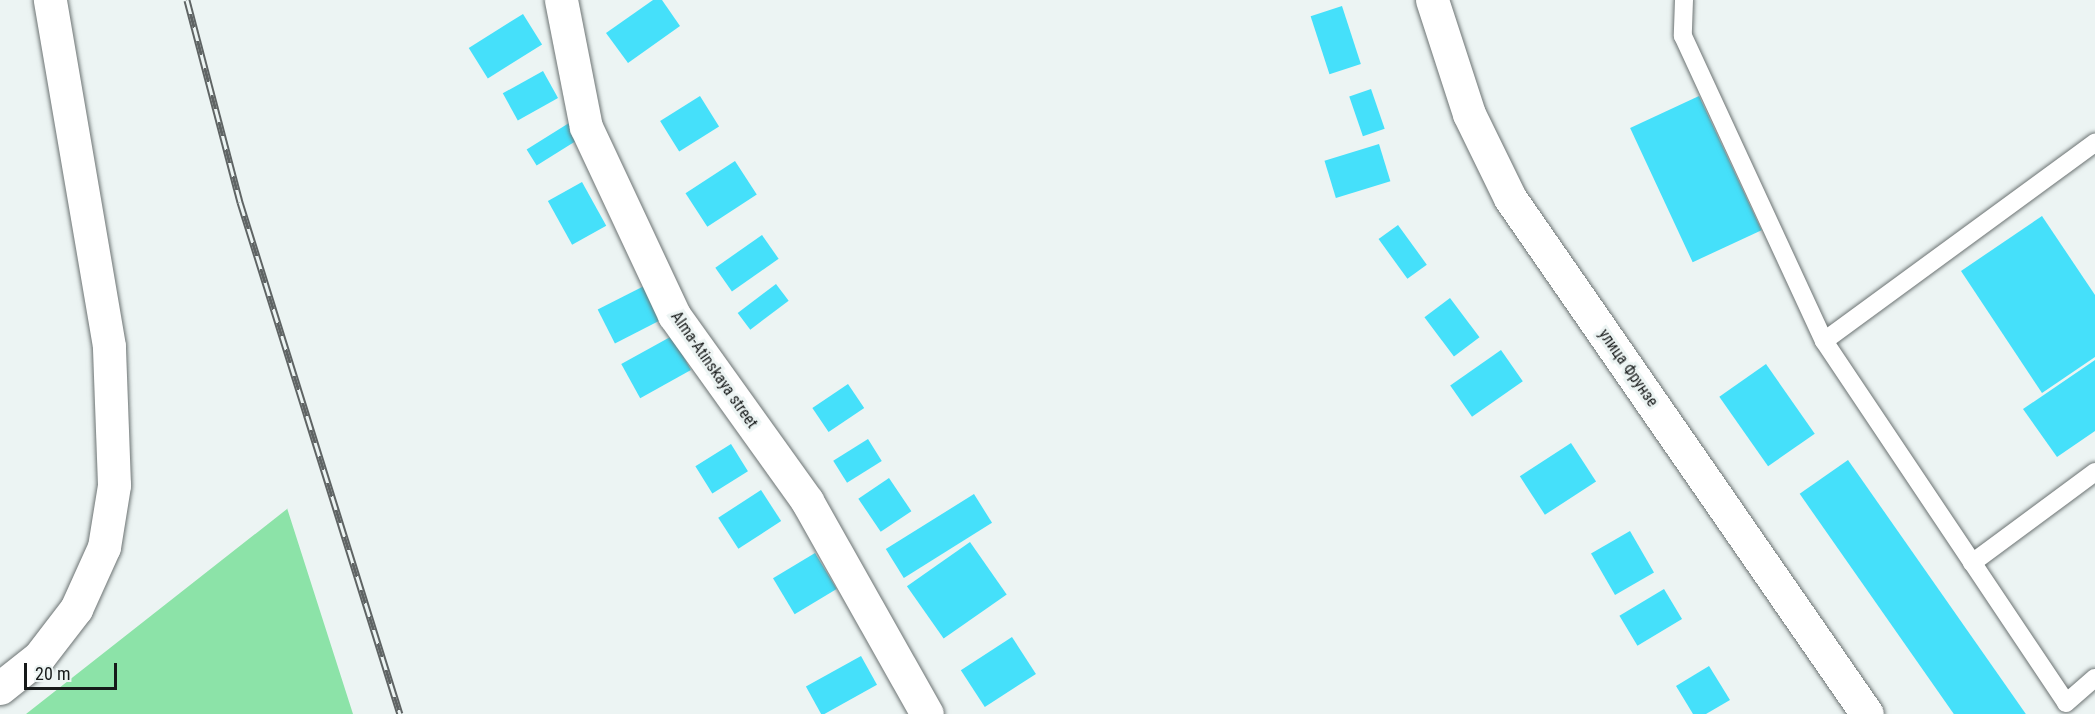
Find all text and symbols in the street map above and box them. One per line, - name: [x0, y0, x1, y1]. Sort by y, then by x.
- street label: Alma-Atinskaya street: [666, 308, 762, 432]
- street label: улица Фрунзе: [1594, 325, 1662, 411]
- scale bar: [27, 651, 120, 689]
- text: 20 m: [35, 663, 70, 684]

